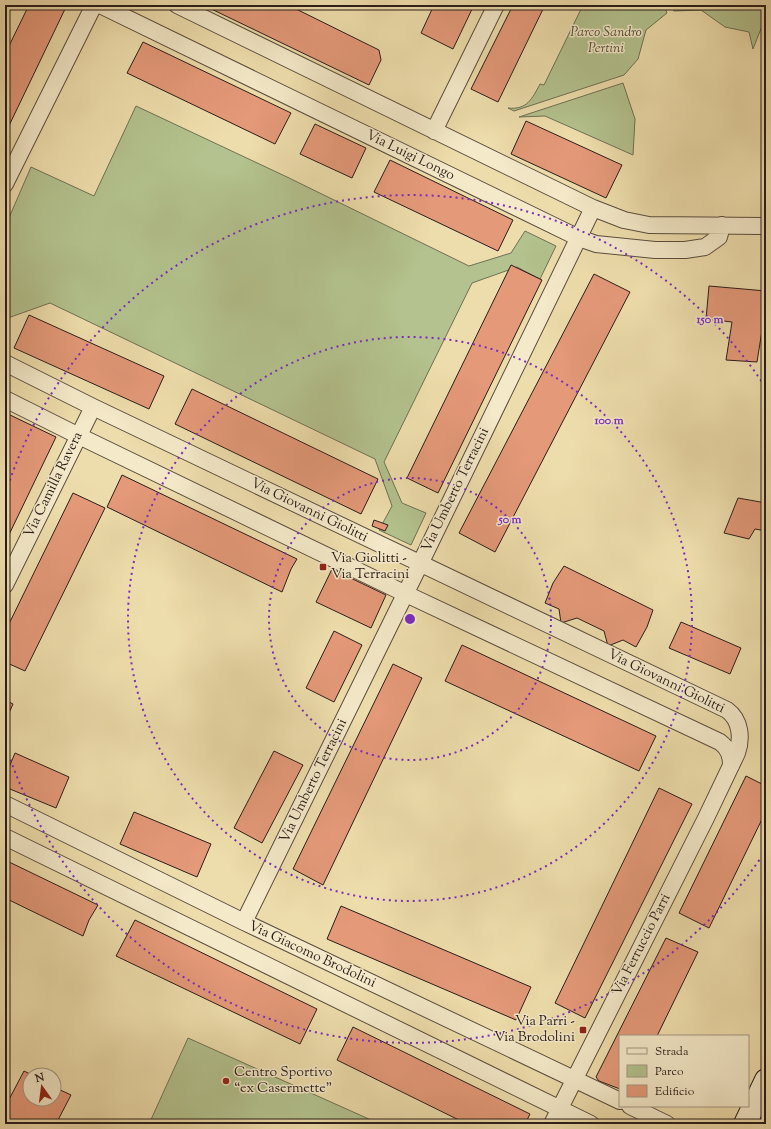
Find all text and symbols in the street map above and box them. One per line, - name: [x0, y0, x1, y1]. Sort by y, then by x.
- park label: Parco Sandro Pertini: [570, 23, 642, 59]
- street label: Via Luigi Longo: [362, 126, 458, 186]
- text: 150 m: [695, 311, 724, 329]
- text: 100 m: [593, 412, 624, 430]
- street label: Via Umberto Terracini: [417, 424, 495, 556]
- street label: Via Camilla Ravera: [20, 428, 89, 541]
- street label: Via Giovanni Giolitti: [247, 474, 371, 548]
- text: 50 m: [498, 511, 522, 529]
- place label: Via Giolitti - Via Terracini: [331, 549, 409, 585]
- marker: Via Giolitti - Via Terracini: [318, 562, 328, 572]
- centre of rings: [403, 612, 417, 626]
- street label: Via Giovanni Giolitti: [604, 645, 728, 719]
- street label: Via Umberto Terracini: [275, 715, 353, 847]
- street label: Via Ferruccio Parri: [608, 890, 676, 1000]
- street label: Via Giacomo Brodolini: [245, 917, 379, 993]
- place label: Via Parri - Via Brodolini: [494, 1012, 575, 1048]
- marker: Via Parri - Via Brodolini: [578, 1025, 588, 1035]
- legend: [619, 1035, 749, 1107]
- text: Strada: [655, 1043, 689, 1061]
- place label: Centro Sportivo “ex Casermette”: [234, 1063, 333, 1099]
- text: Parco: [655, 1063, 684, 1081]
- north arrow: [22, 1067, 62, 1107]
- text: N: [33, 1069, 46, 1087]
- marker: Centro Sportivo “ex Casermette”: [221, 1076, 231, 1086]
- text: Edificio: [655, 1083, 695, 1101]

